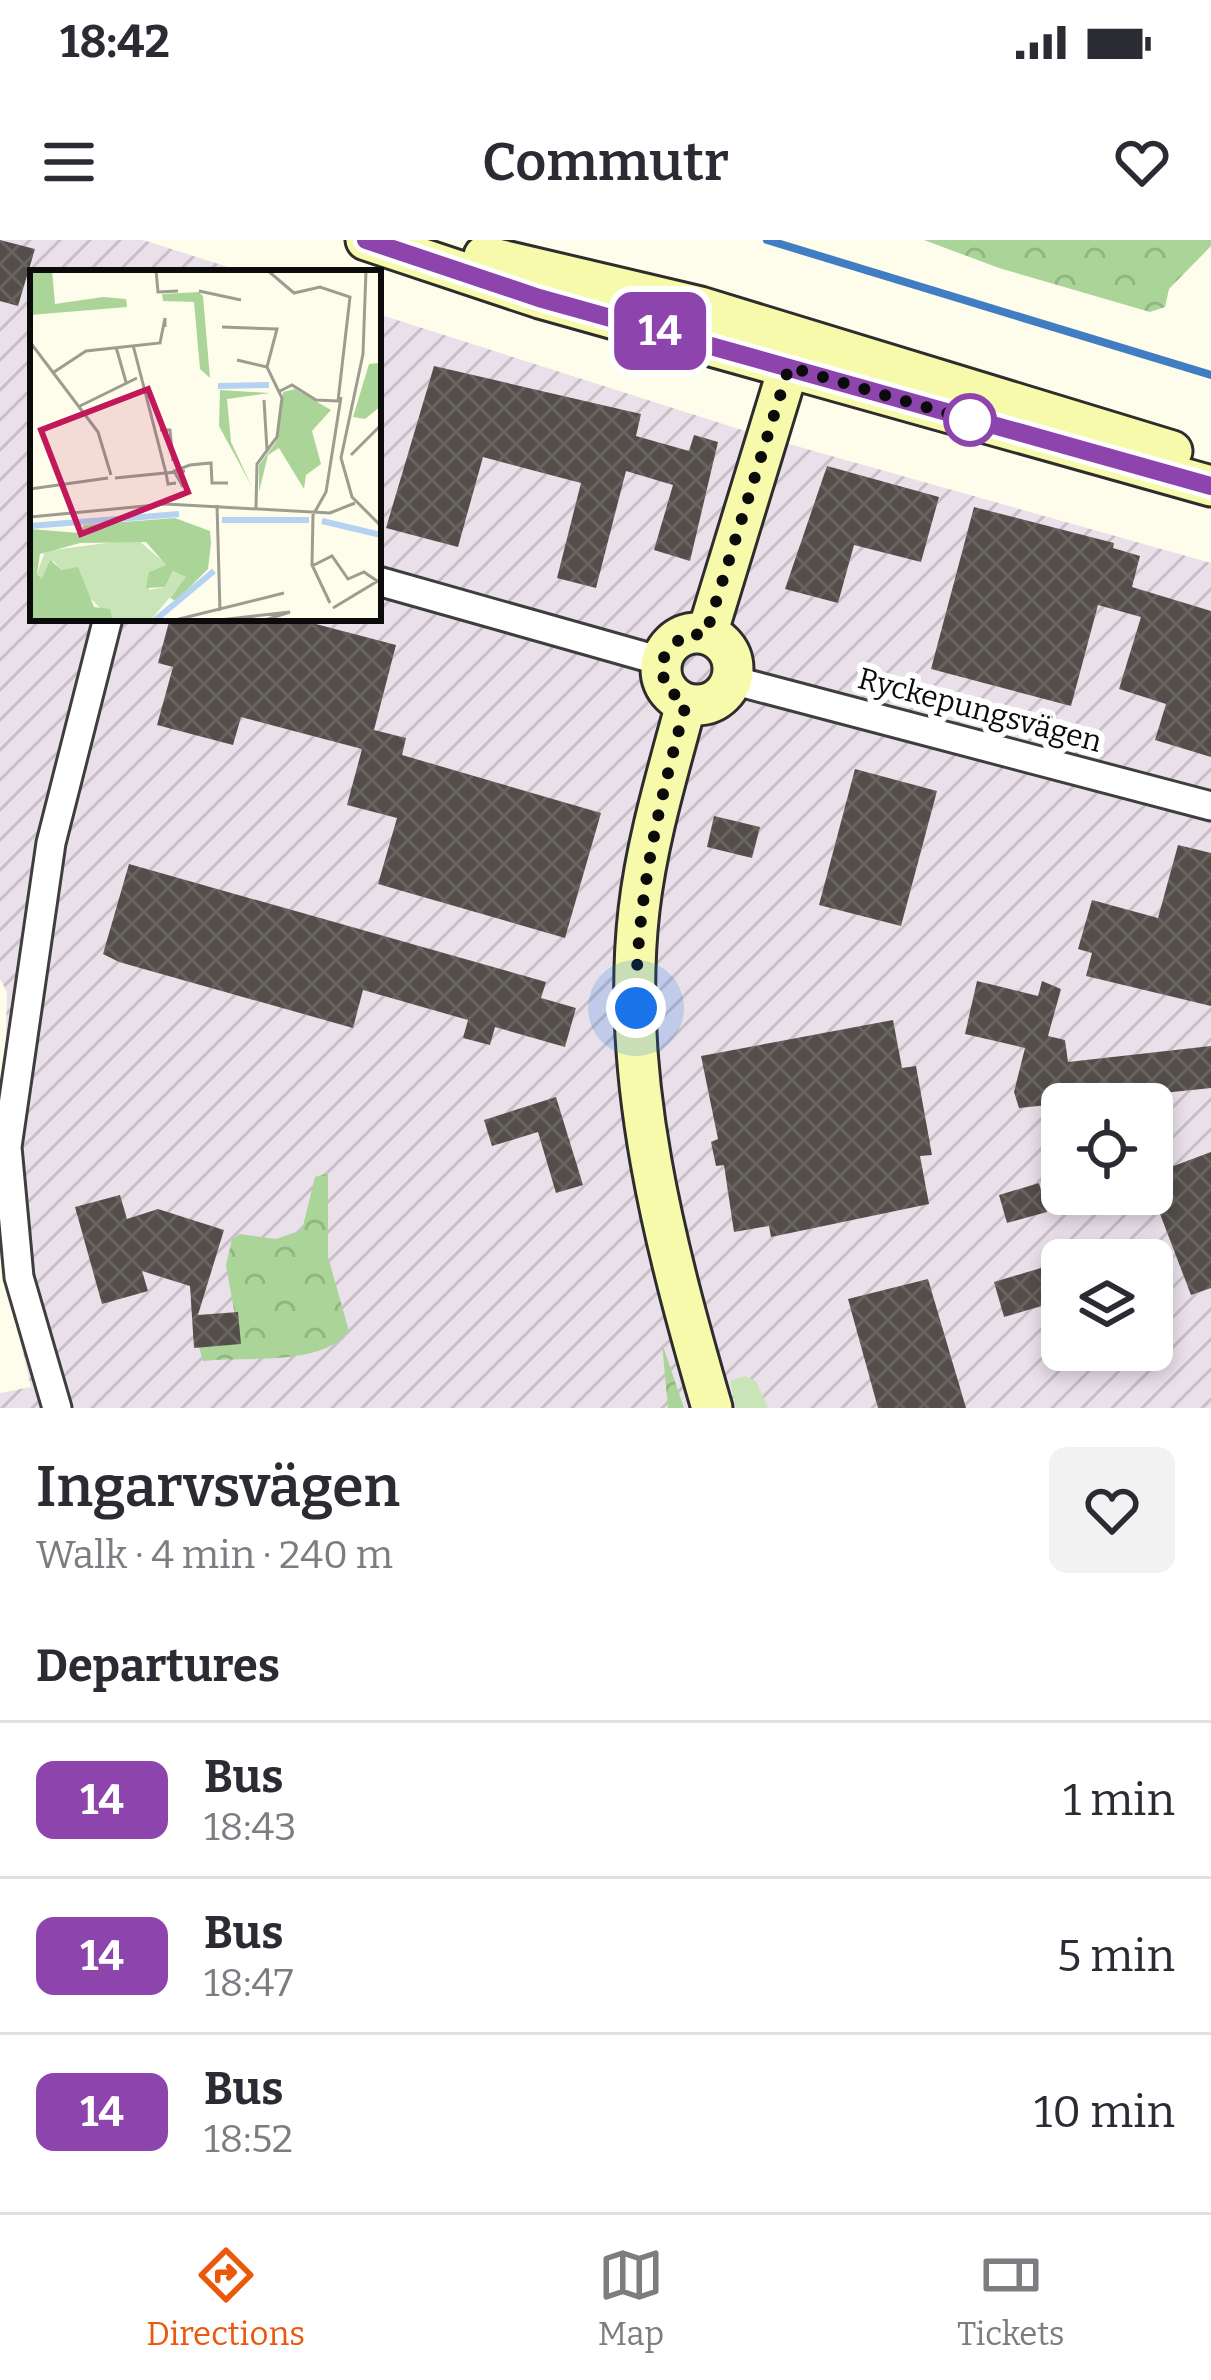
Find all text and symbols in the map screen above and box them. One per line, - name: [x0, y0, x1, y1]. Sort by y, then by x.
- text: 18:42: [60, 15, 170, 69]
- icon: menu: [36, 129, 102, 195]
- icon: heart: [1109, 129, 1175, 195]
- text: Commutr: [482, 130, 729, 194]
- inset map: [30, 270, 381, 621]
- line badge: 14: [606, 292, 714, 370]
- text: 14: [638, 306, 682, 356]
- unlabelled marker: [945, 395, 995, 445]
- street label: Ryckepungsvägen: [854, 660, 1106, 760]
- your location: [606, 978, 666, 1038]
- map controls: [1041, 1083, 1173, 1371]
- button: locate: [1041, 1083, 1173, 1215]
- button: layers: [1041, 1239, 1173, 1371]
- button: heart: [1049, 1447, 1175, 1573]
- text: Ingarvsvägen: [36, 1453, 400, 1521]
- text: Walk · 4 min · 240 m: [36, 1532, 393, 1578]
- text: Departures: [36, 1639, 280, 1693]
- text: Bus: [204, 1750, 283, 1804]
- text: 1 min: [1063, 1773, 1175, 1827]
- text: 14: [80, 1775, 124, 1825]
- text: 18:43: [204, 1804, 297, 1850]
- text: Bus: [204, 1906, 283, 1960]
- text: 5 min: [1057, 1929, 1175, 1983]
- text: 14: [80, 1931, 124, 1981]
- text: 18:47: [204, 1960, 293, 2006]
- text: Bus: [204, 2062, 283, 2116]
- text: 10 min: [1034, 2085, 1175, 2139]
- text: 14: [80, 2087, 124, 2137]
- text: 18:52: [204, 2116, 293, 2162]
- tab: Directions: [146, 2242, 305, 2354]
- tab: Map: [598, 2242, 664, 2354]
- tab: Tickets: [957, 2242, 1065, 2354]

